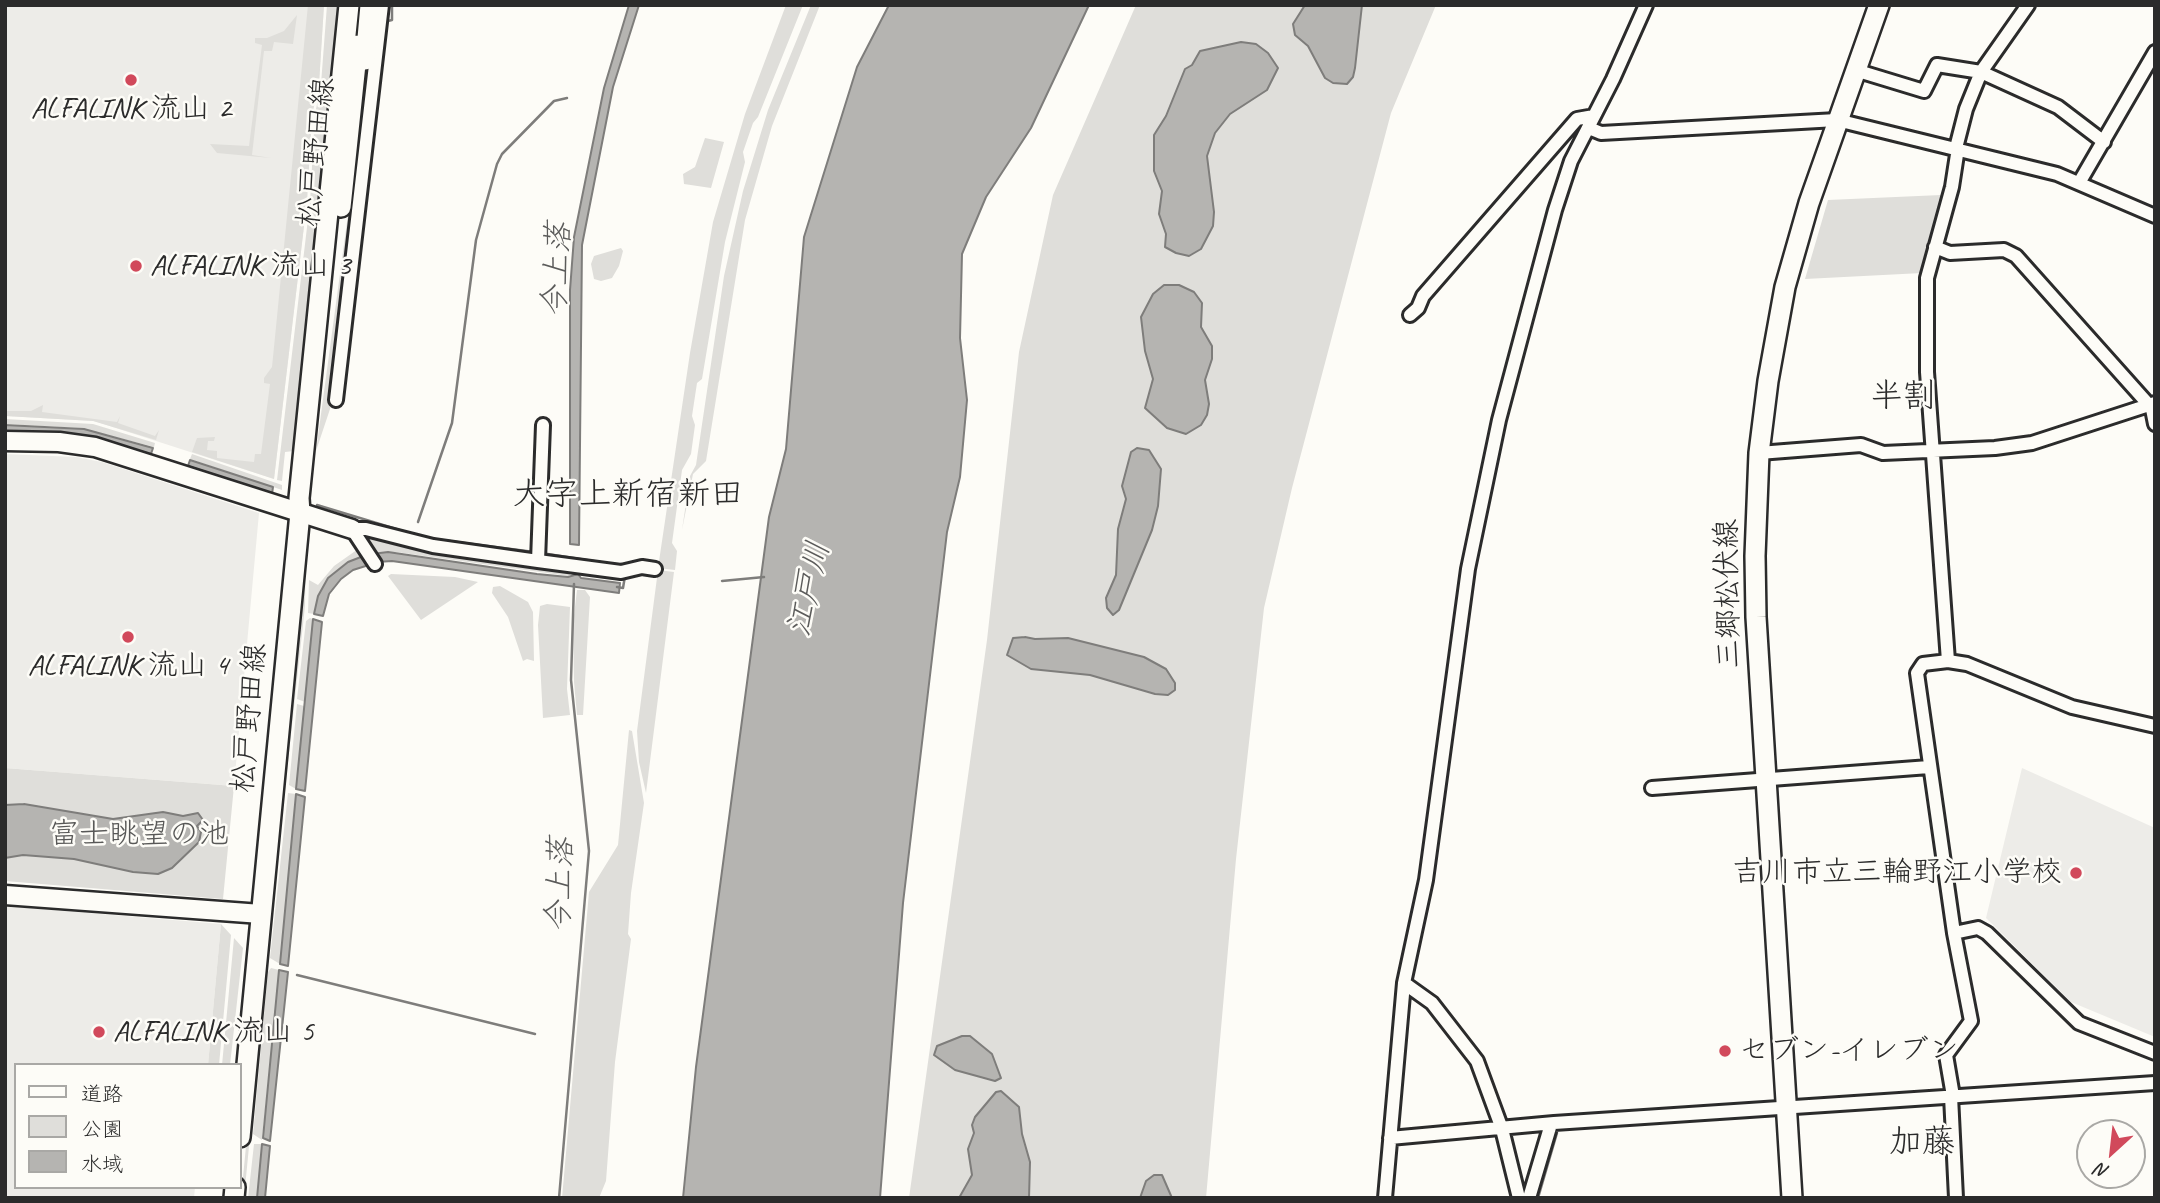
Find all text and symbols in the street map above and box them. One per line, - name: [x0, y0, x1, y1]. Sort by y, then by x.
- marker: ALFALINK 流山 2: [123, 72, 139, 88]
- street label: 松戸野田線: [291, 76, 343, 228]
- place label: ALFALINK 流山 2: [31, 91, 231, 127]
- water label: 今上落: [536, 221, 580, 319]
- place label: ALFALINK 流山 3: [150, 248, 351, 284]
- marker: ALFALINK 流山 3: [128, 258, 144, 274]
- district label: 半割: [1870, 377, 1936, 417]
- district label: 大字上新宿新田: [513, 475, 743, 515]
- street label: 三郷松伏線: [1710, 519, 1748, 669]
- water label: 江戸川: [780, 538, 840, 640]
- marker: ALFALINK 流山 4: [120, 629, 136, 645]
- street label: 松戸野田線: [226, 642, 274, 794]
- place label: ALFALINK 流山 4: [28, 648, 228, 684]
- park label: 富士眺望の池: [49, 817, 229, 853]
- water label: 今上落: [540, 836, 582, 934]
- place label: 吉川市立三輪野江小学校: [1732, 855, 2062, 891]
- marker: 吉川市立三輪野江小学校: [2068, 865, 2084, 881]
- place label: ALFALINK 流山 5: [113, 1014, 314, 1050]
- marker: ALFALINK 流山 5: [91, 1024, 107, 1040]
- place label: セブン-イレブン: [1739, 1033, 1959, 1069]
- marker: セブン-イレブン: [1717, 1043, 1733, 1059]
- legend: [14, 1063, 242, 1189]
- text: 道路: [81, 1081, 123, 1107]
- text: 公園: [81, 1116, 123, 1142]
- north arrow: [2076, 1119, 2146, 1189]
- district label: 加藤: [1889, 1123, 1955, 1163]
- text: 水域: [81, 1151, 123, 1177]
- text: N: [2092, 1158, 2113, 1184]

